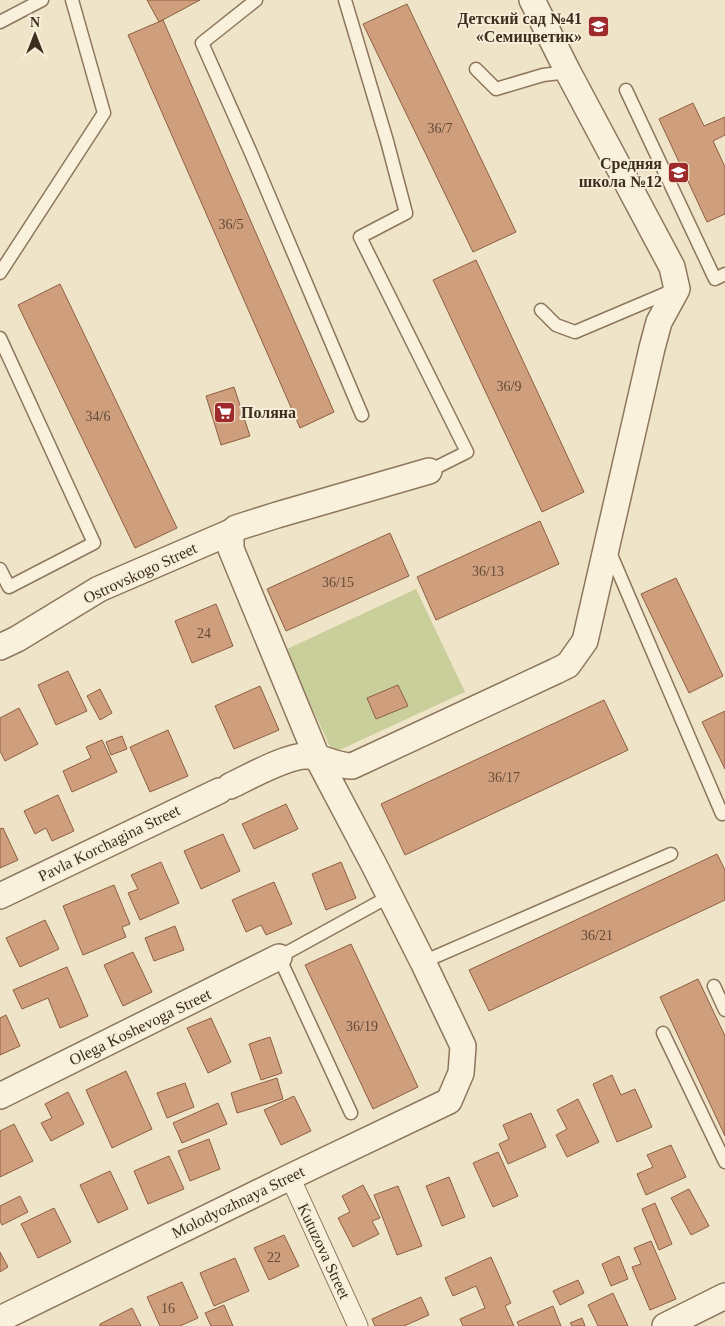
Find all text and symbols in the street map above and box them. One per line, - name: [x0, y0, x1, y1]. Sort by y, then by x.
- north arrow: [10, 10, 60, 60]
- place label: Детский сад №41 «Семицветик»: [457, 10, 582, 45]
- text: N: [30, 15, 40, 30]
- school or university icon: Детский сад №41 «Семицветик»: [586, 15, 610, 39]
- house number: 36/7: [428, 121, 452, 136]
- place label: Средняя школа №12: [579, 155, 662, 190]
- school or university icon: Средняя школа №12: [666, 160, 690, 184]
- house number: 36/5: [219, 217, 243, 232]
- house number: 36/9: [497, 379, 521, 394]
- supermarket icon: Поляна: [213, 400, 237, 424]
- place label: Поляна: [241, 404, 296, 421]
- house number: 34/6: [86, 409, 110, 424]
- street label: Ostrovskogo Street: [81, 539, 200, 608]
- house number: 36/13: [472, 564, 504, 579]
- house number: 36/15: [322, 575, 354, 590]
- house number: 24: [197, 626, 211, 641]
- house number: 36/17: [488, 770, 520, 785]
- street label: Pavla Korchagina Street: [35, 801, 184, 886]
- house number: 36/21: [581, 928, 613, 943]
- street label: Olega Koshevoga Street: [66, 985, 215, 1070]
- house number: 36/19: [346, 1019, 378, 1034]
- street label: Molodyozhnaya Street: [169, 1162, 308, 1242]
- street label: Kutuzova Street: [294, 1200, 354, 1302]
- house number: 22: [267, 1250, 281, 1265]
- house number: 16: [161, 1301, 175, 1316]

